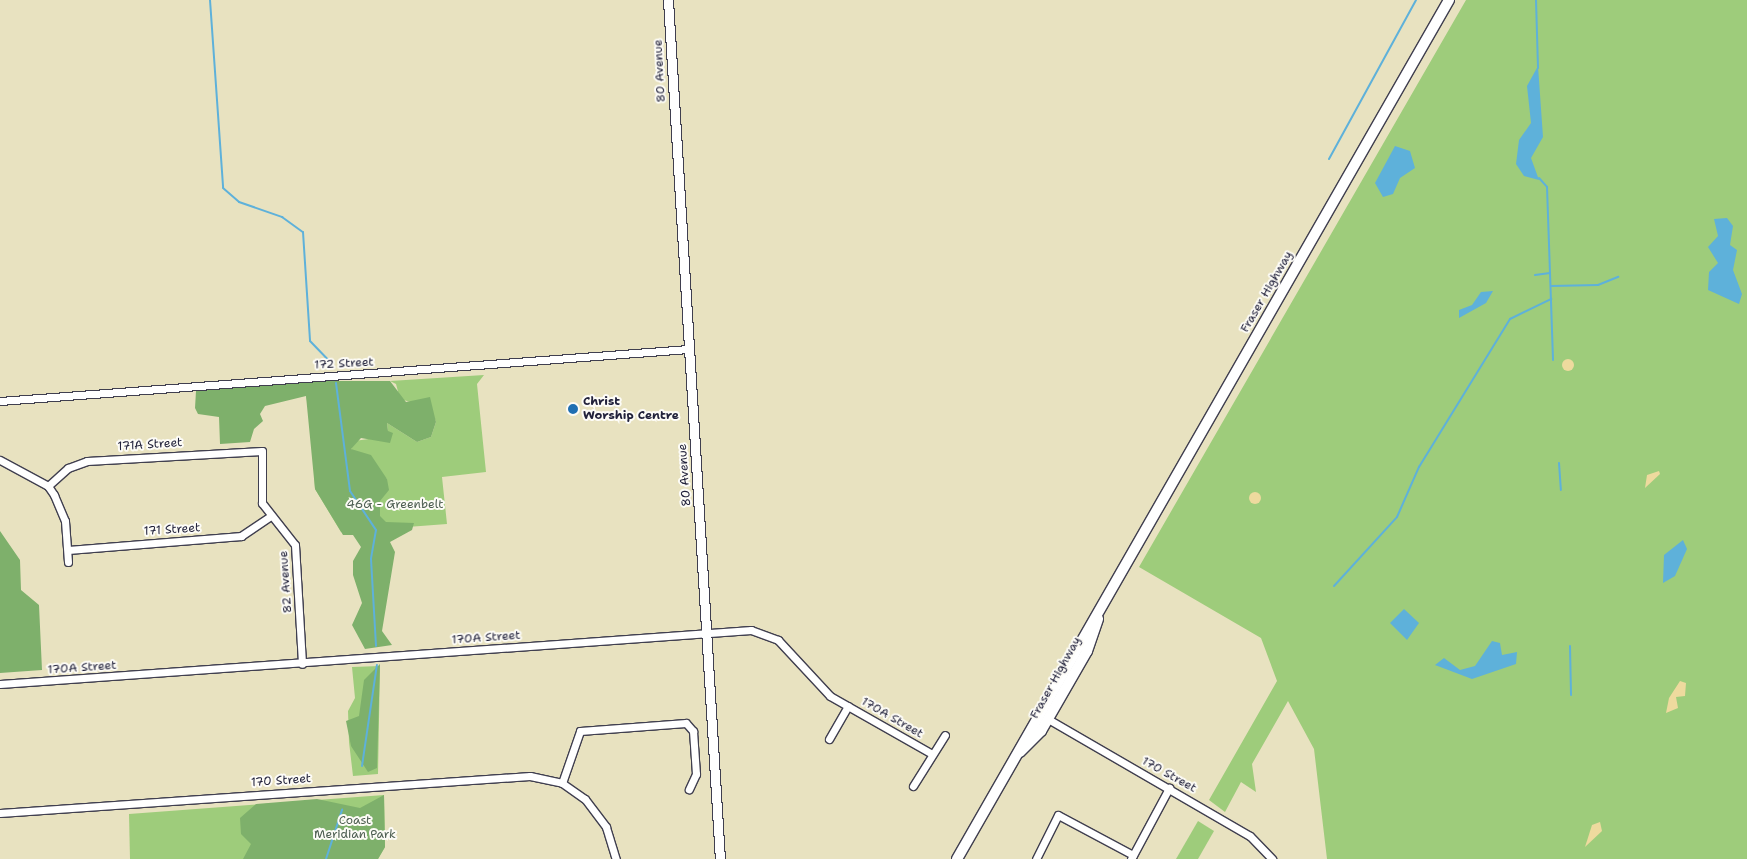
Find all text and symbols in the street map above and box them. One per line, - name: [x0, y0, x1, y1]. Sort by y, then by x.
- street label: 80 Avenue: [651, 39, 669, 103]
- street label: Fraser Highway: [1238, 249, 1296, 335]
- street label: 172 Street: [314, 355, 374, 373]
- place label: Christ Worship Centre: [583, 395, 679, 423]
- marker: Christ Worship Centre: [567, 403, 579, 415]
- street label: 171A Street: [117, 436, 183, 454]
- street label: 80 Avenue: [676, 443, 694, 507]
- park label: 46G - Greenbelt: [347, 498, 443, 512]
- street label: 171 Street: [143, 521, 201, 539]
- street label: 82 Avenue: [277, 550, 295, 614]
- street label: 170A Street: [451, 628, 521, 648]
- street label: Fraser Highway: [1028, 635, 1084, 721]
- street label: 170A Street: [47, 658, 117, 678]
- street label: 170A Street: [859, 695, 925, 741]
- street label: 170 Street: [1139, 754, 1199, 796]
- street label: 170 Street: [250, 772, 312, 790]
- park label: Coast Meridian Park: [314, 814, 396, 842]

